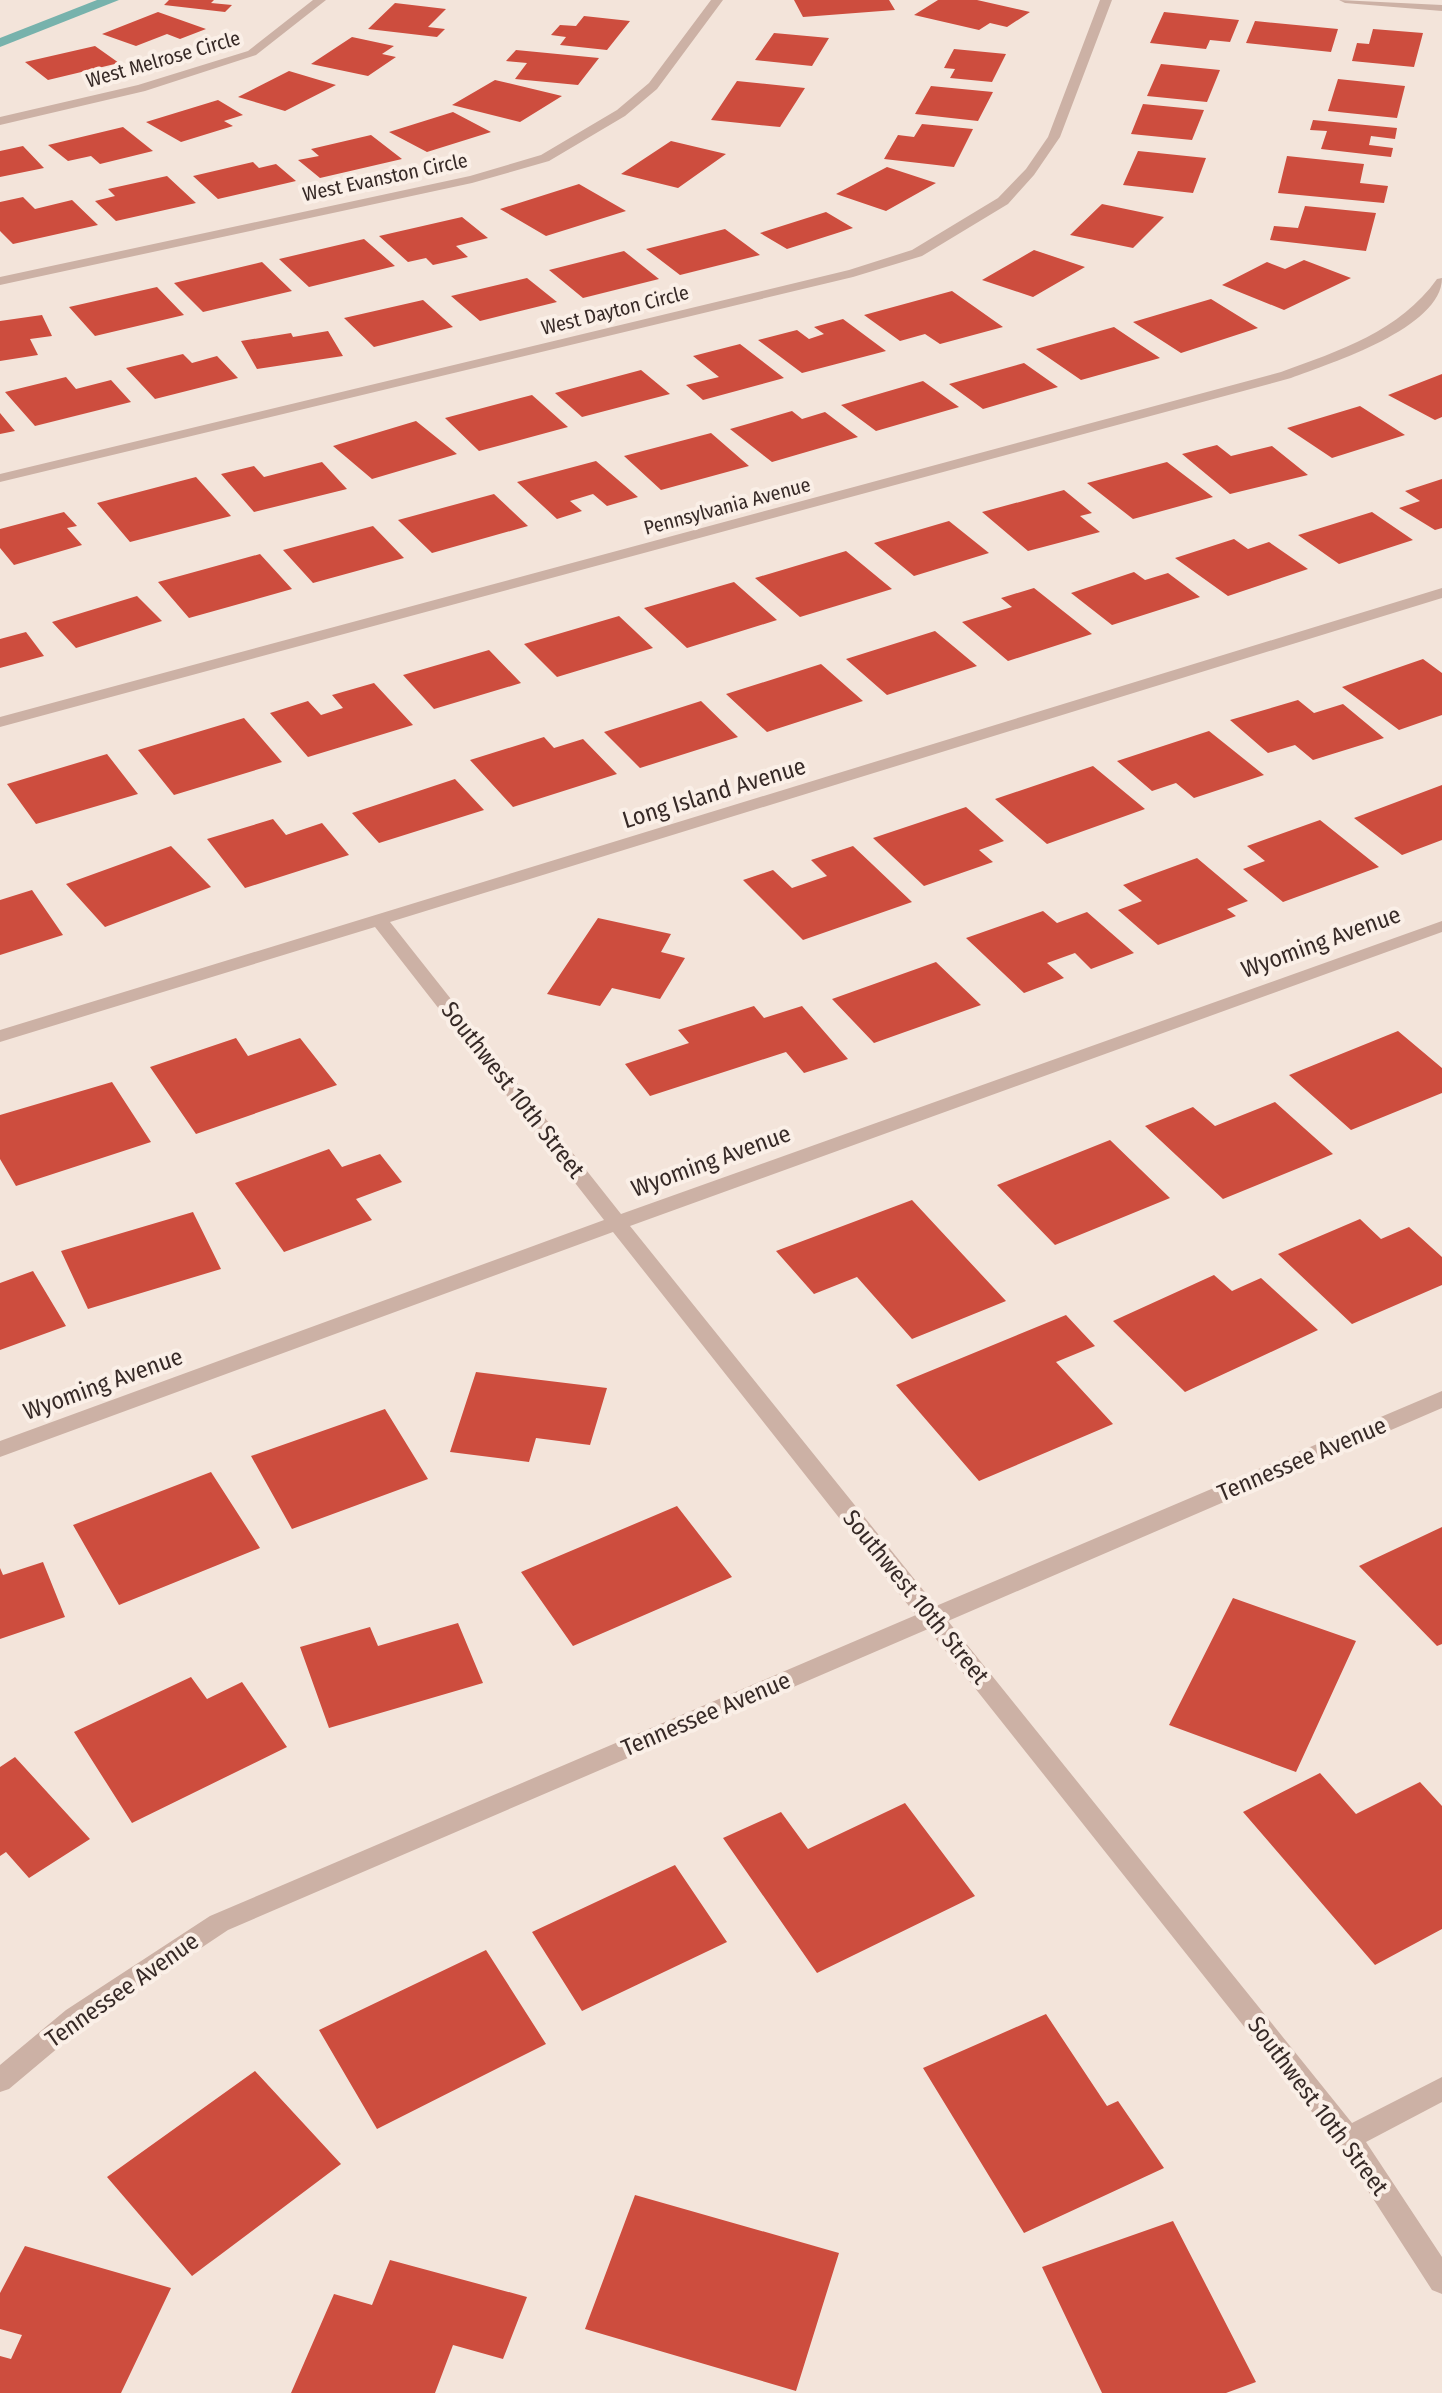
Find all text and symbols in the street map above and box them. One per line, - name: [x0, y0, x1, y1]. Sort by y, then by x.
- street label: West Melrose Circle: [83, 26, 243, 92]
- street label: West Evanston Circle: [300, 148, 470, 206]
- street label: West Dayton Circle: [539, 280, 691, 340]
- street label: Pennsylvania Avenue: [641, 472, 813, 540]
- street label: Long Island Avenue: [619, 752, 809, 834]
- street label: Wyoming Avenue: [1238, 900, 1404, 984]
- street label: Southwest 10th Street: [436, 996, 591, 1184]
- street label: Wyoming Avenue: [628, 1119, 794, 1203]
- street label: Wyoming Avenue: [20, 1342, 186, 1426]
- street label: Tennessee Avenue: [1213, 1411, 1391, 1507]
- street label: Southwest 10th Street: [837, 1504, 995, 1690]
- street label: Tennessee Avenue: [617, 1666, 795, 1762]
- street label: Tennessee Avenue: [40, 1927, 204, 2053]
- street label: Southwest 10th Street: [1242, 2011, 1394, 2201]

